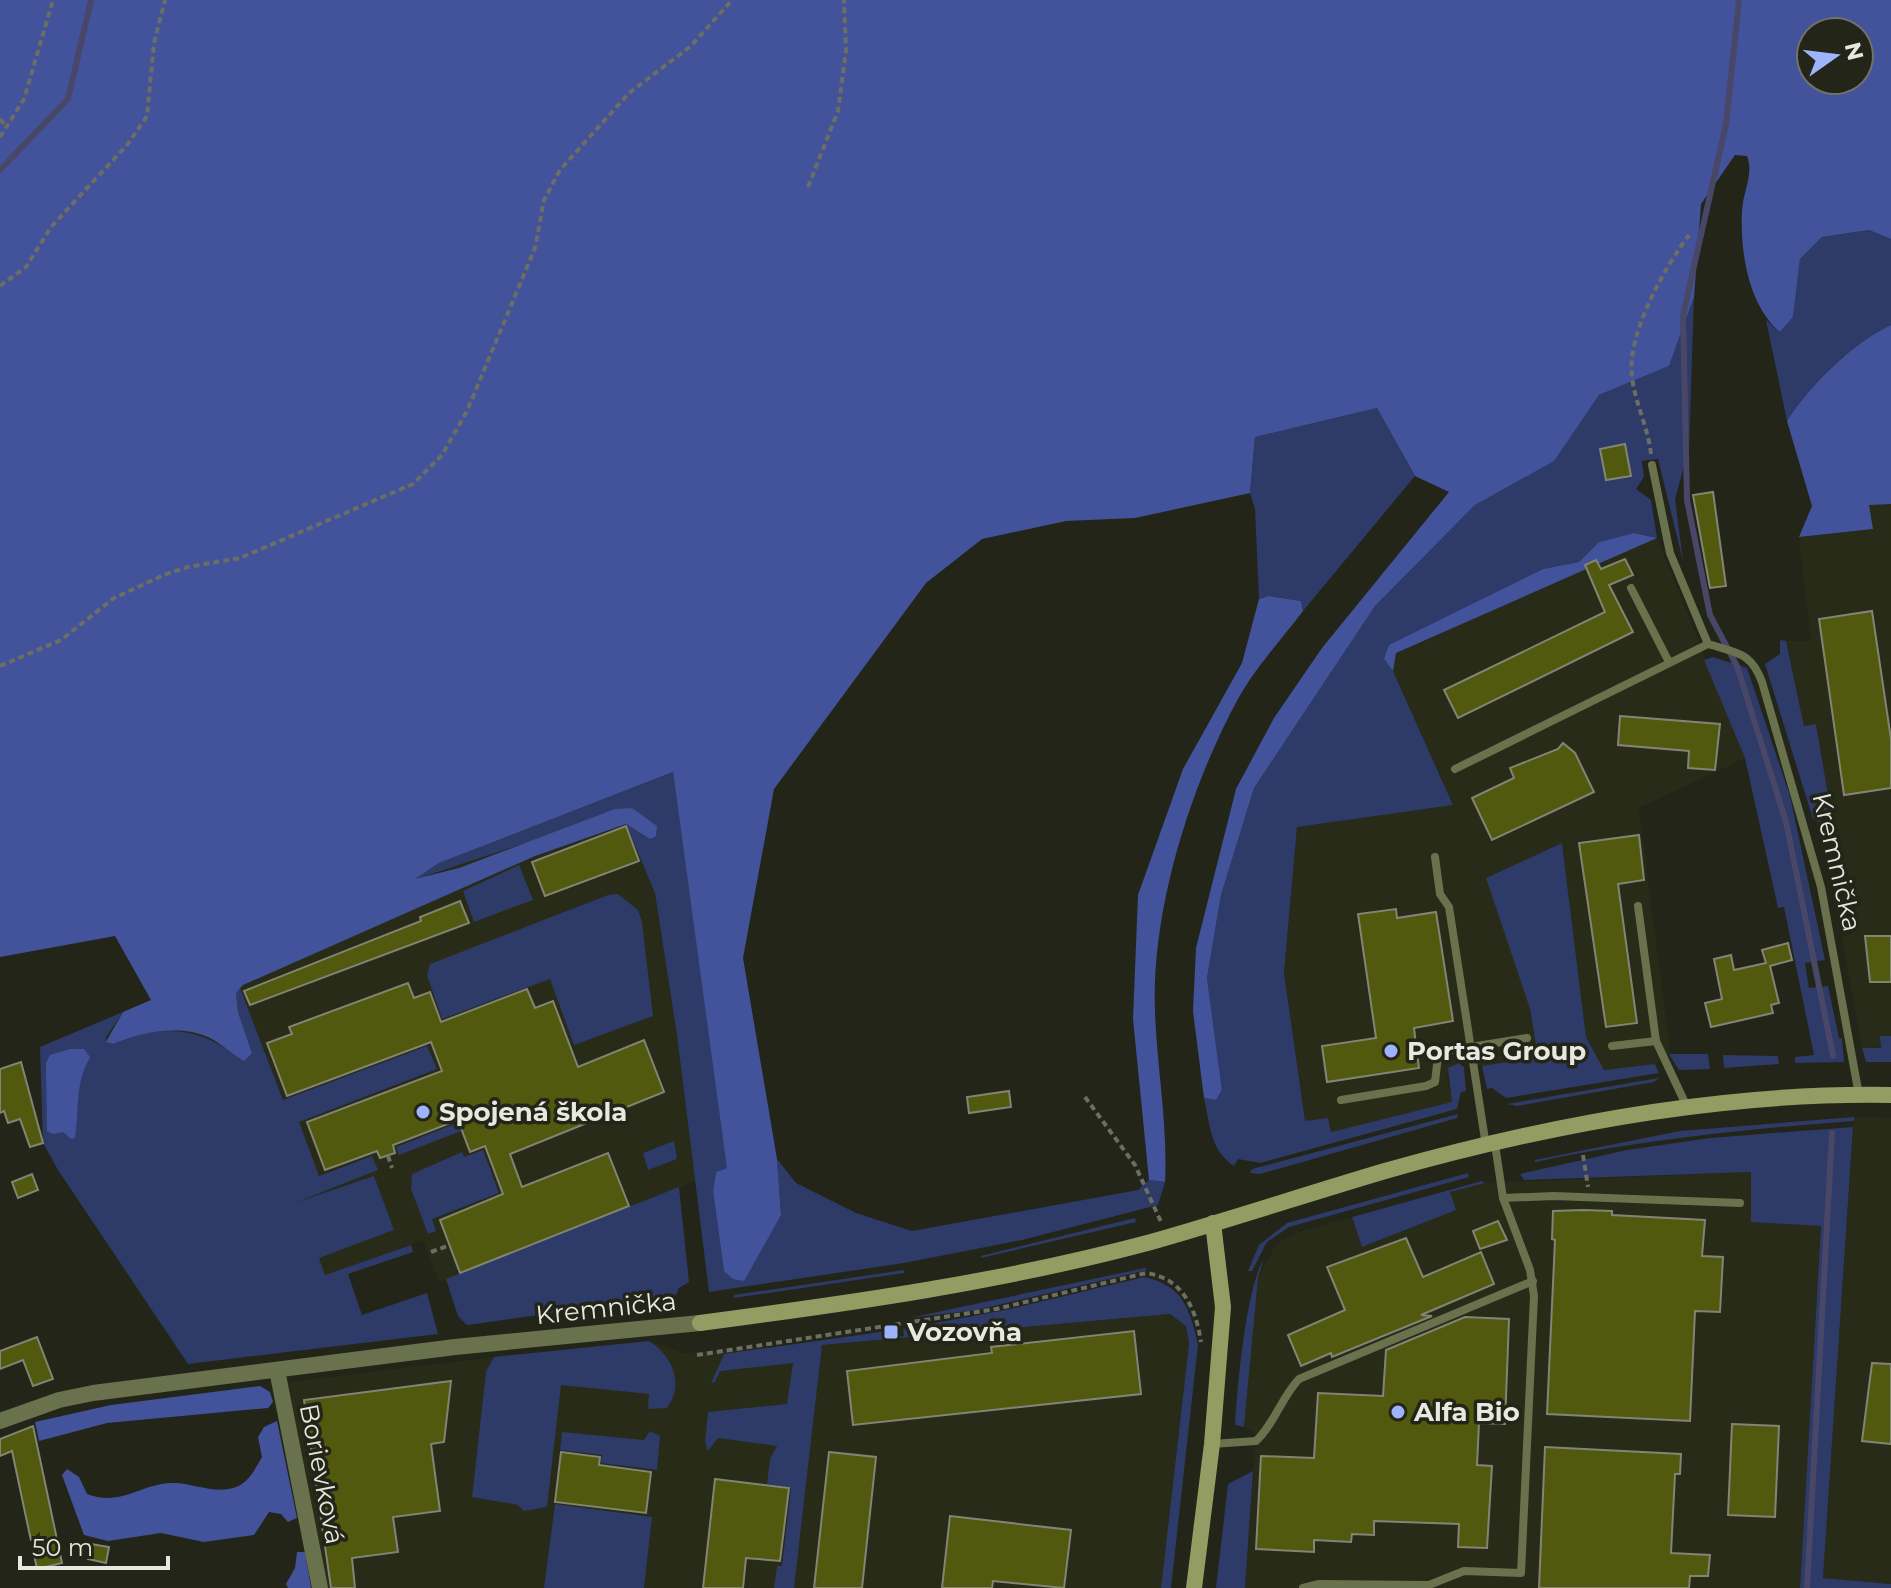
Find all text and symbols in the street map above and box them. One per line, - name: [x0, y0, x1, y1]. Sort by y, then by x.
- north arrow: [1795, 16, 1875, 96]
- text: N: [1839, 39, 1869, 63]
- street label: Kremnička: [1806, 790, 1868, 934]
- place label: Portas Group: [1407, 1035, 1586, 1067]
- marker: Portas Group: [1382, 1042, 1400, 1060]
- place label: Spojená škola: [439, 1096, 627, 1128]
- marker: Spojená škola: [414, 1103, 432, 1121]
- street label: Kremnička: [534, 1285, 678, 1331]
- place label: Vozovňa: [906, 1316, 1022, 1348]
- marker: Vozovňa: [882, 1323, 900, 1341]
- place label: Alfa Bio: [1413, 1396, 1520, 1428]
- street label: Borievková: [293, 1401, 351, 1547]
- marker: Alfa Bio: [1389, 1403, 1407, 1421]
- scale bar: [20, 1520, 168, 1570]
- text: 50 m: [32, 1533, 93, 1562]

